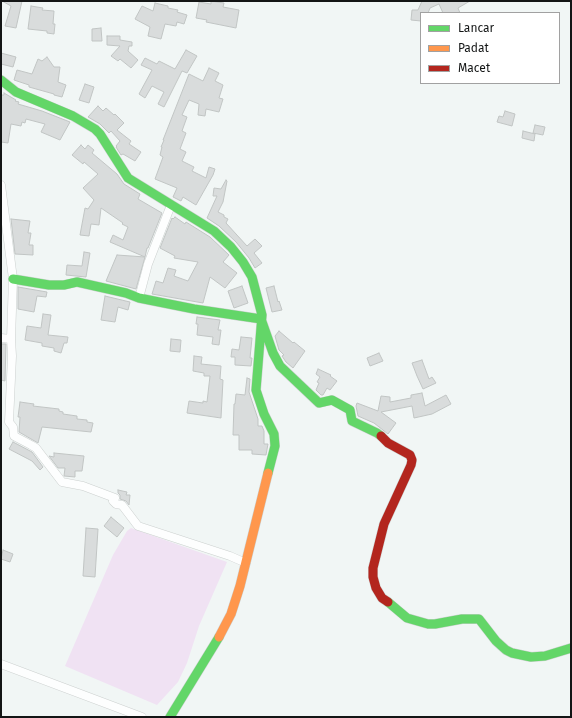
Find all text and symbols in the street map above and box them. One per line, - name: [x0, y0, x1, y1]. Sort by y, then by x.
- legend: [420, 12, 560, 84]
- text: Lancar: [458, 21, 494, 35]
- text: Padat: [458, 41, 489, 55]
- text: Macet: [458, 61, 490, 75]

